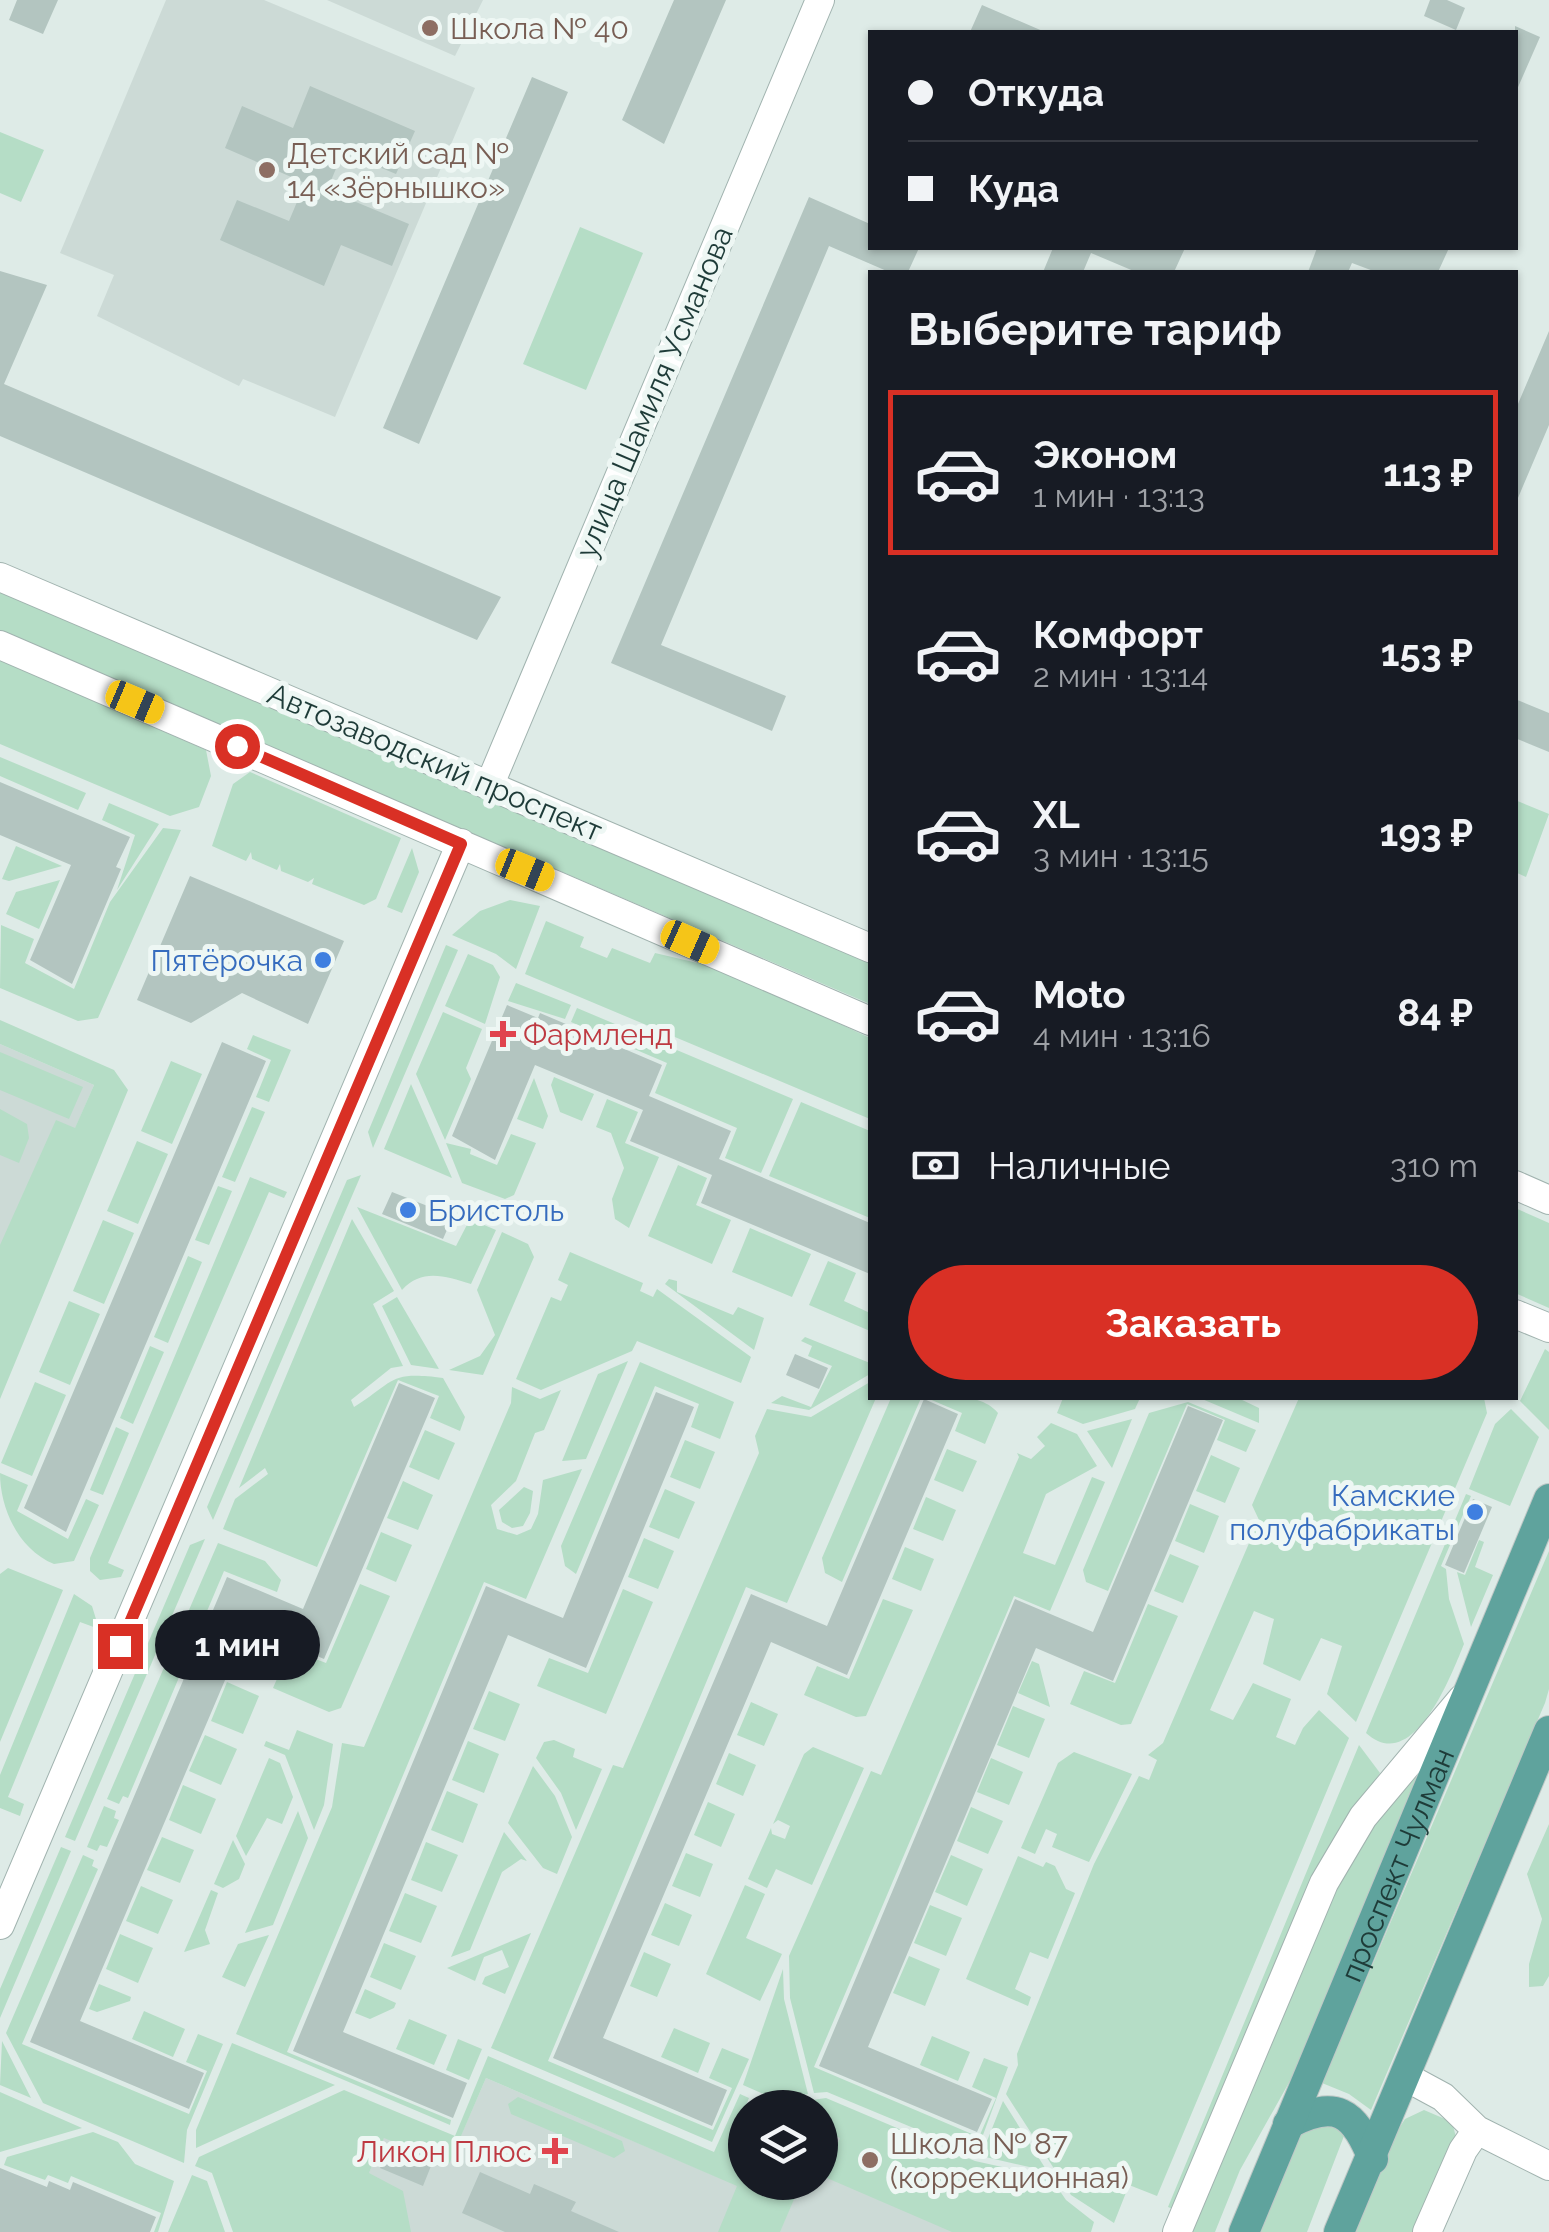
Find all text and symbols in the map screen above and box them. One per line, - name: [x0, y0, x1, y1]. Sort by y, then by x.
- place label: Школа № 40: [450, 11, 629, 46]
- marker: Школа № 40: [419, 17, 441, 39]
- text: Откуда: [968, 70, 1104, 115]
- place label: Детский сад № 14 «Зёрнышко»: [287, 136, 509, 205]
- marker: Детский сад № 14 «Зёрнышко»: [256, 159, 278, 181]
- text: Куда: [968, 166, 1059, 211]
- street label: улица Шамиля Усманова: [568, 221, 740, 563]
- text: Выберите тариф: [908, 303, 1282, 356]
- icon: car: [913, 428, 1003, 518]
- text: Эконом: [1033, 432, 1177, 477]
- text: 113 ₽: [1383, 450, 1473, 495]
- text: 1 мин · 13:13: [1033, 477, 1205, 514]
- icon: car: [913, 608, 1003, 698]
- text: Комфорт: [1033, 612, 1203, 657]
- text: 153 ₽: [1381, 630, 1473, 675]
- text: 2 мин · 13:14: [1033, 657, 1208, 694]
- car: [102, 676, 168, 728]
- street label: Автозаводский проспект: [263, 676, 607, 848]
- route start: [215, 724, 260, 769]
- icon: car: [913, 788, 1003, 878]
- text: XL: [1033, 792, 1080, 837]
- text: 193 ₽: [1379, 810, 1473, 855]
- text: 3 мин · 13:15: [1033, 837, 1209, 874]
- car: [492, 845, 558, 895]
- car: [656, 916, 724, 968]
- place label: Пятёрочка: [150, 943, 303, 978]
- marker: Пятёрочка: [312, 949, 334, 971]
- icon: car: [913, 968, 1003, 1058]
- text: Moto: [1033, 972, 1126, 1017]
- text: 84 ₽: [1397, 990, 1473, 1035]
- place label: Фармленд: [523, 1017, 673, 1052]
- text: 4 мин · 13:16: [1033, 1017, 1211, 1054]
- marker: Фармленд: [492, 1023, 514, 1045]
- icon: cash: [908, 1138, 963, 1193]
- text: Наличные: [988, 1143, 1171, 1188]
- text: 310 m: [1390, 1147, 1478, 1184]
- place label: Бристоль: [428, 1193, 564, 1228]
- marker: Бристоль: [397, 1199, 419, 1221]
- button: Заказать: [908, 1265, 1478, 1380]
- place label: Камские полуфабрикаты: [1229, 1478, 1455, 1547]
- marker: Камские полуфабрикаты: [1464, 1501, 1486, 1523]
- callout: 1 мин: [155, 1611, 320, 1681]
- route end: [98, 1624, 143, 1669]
- text: 1 мин: [195, 1626, 280, 1663]
- street label: проспект Чулман: [1333, 1743, 1461, 1987]
- map controls: [728, 2090, 838, 2200]
- button: layers: [728, 2090, 838, 2200]
- place label: Школа № 87 (коррекционная): [890, 2126, 1129, 2195]
- place label: Ликон Плюс: [356, 2134, 532, 2169]
- marker: Ликон Плюс: [542, 2138, 568, 2164]
- marker: Школа № 87 (коррекционная): [859, 2149, 881, 2171]

